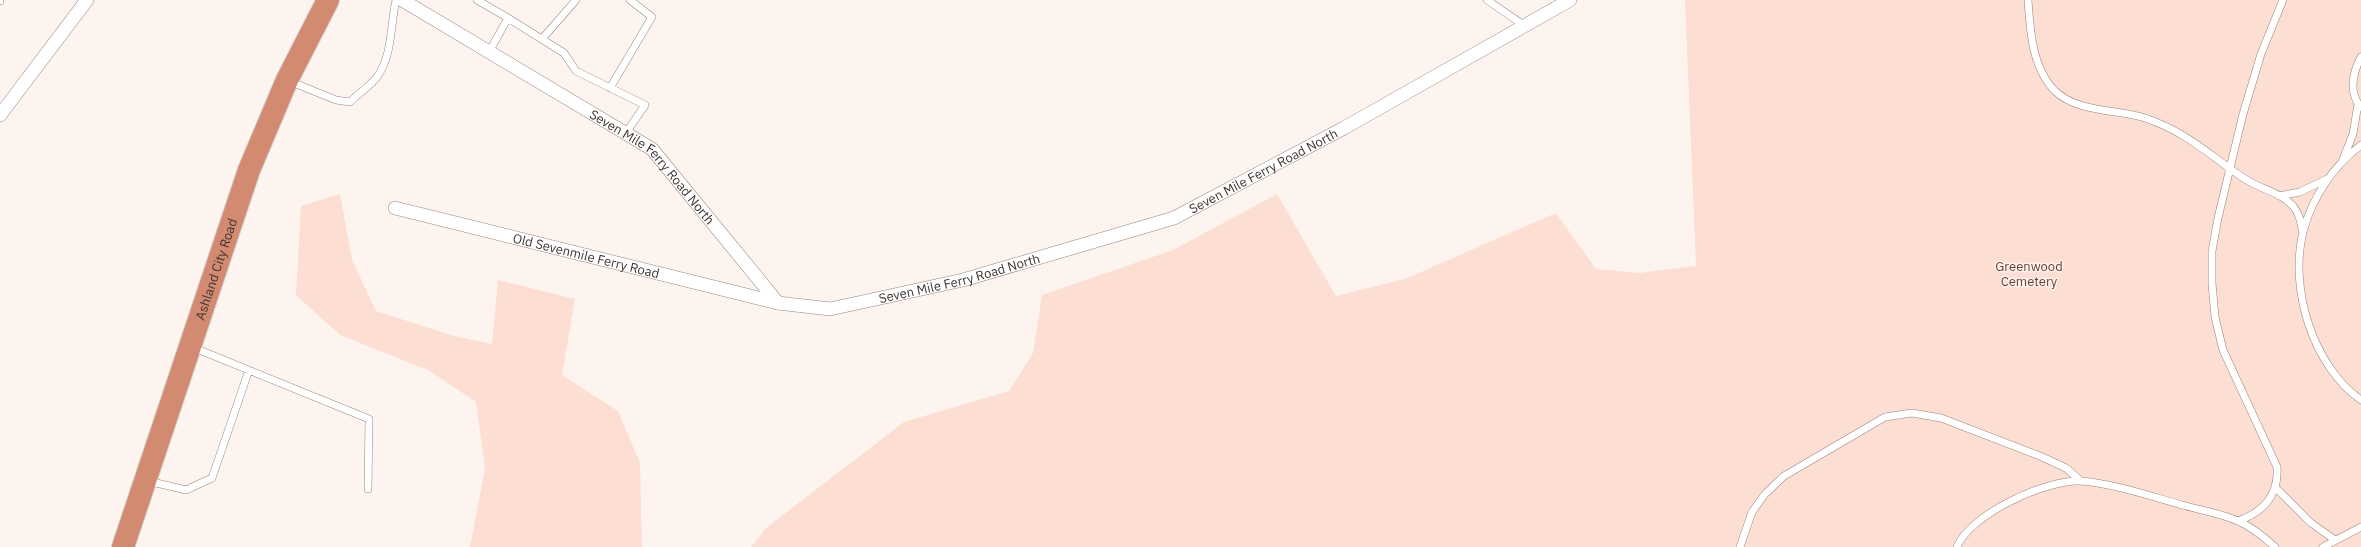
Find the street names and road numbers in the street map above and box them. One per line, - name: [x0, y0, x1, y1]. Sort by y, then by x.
- street label: Seven Mile Ferry Road North: [586, 106, 718, 228]
- street label: Seven Mile Ferry Road North: [1186, 125, 1341, 217]
- street label: Ashland City Road: [191, 216, 241, 322]
- street label: Old Sevenmile Ferry Road: [511, 230, 661, 282]
- street label: Seven Mile Ferry Road North: [877, 250, 1042, 307]

